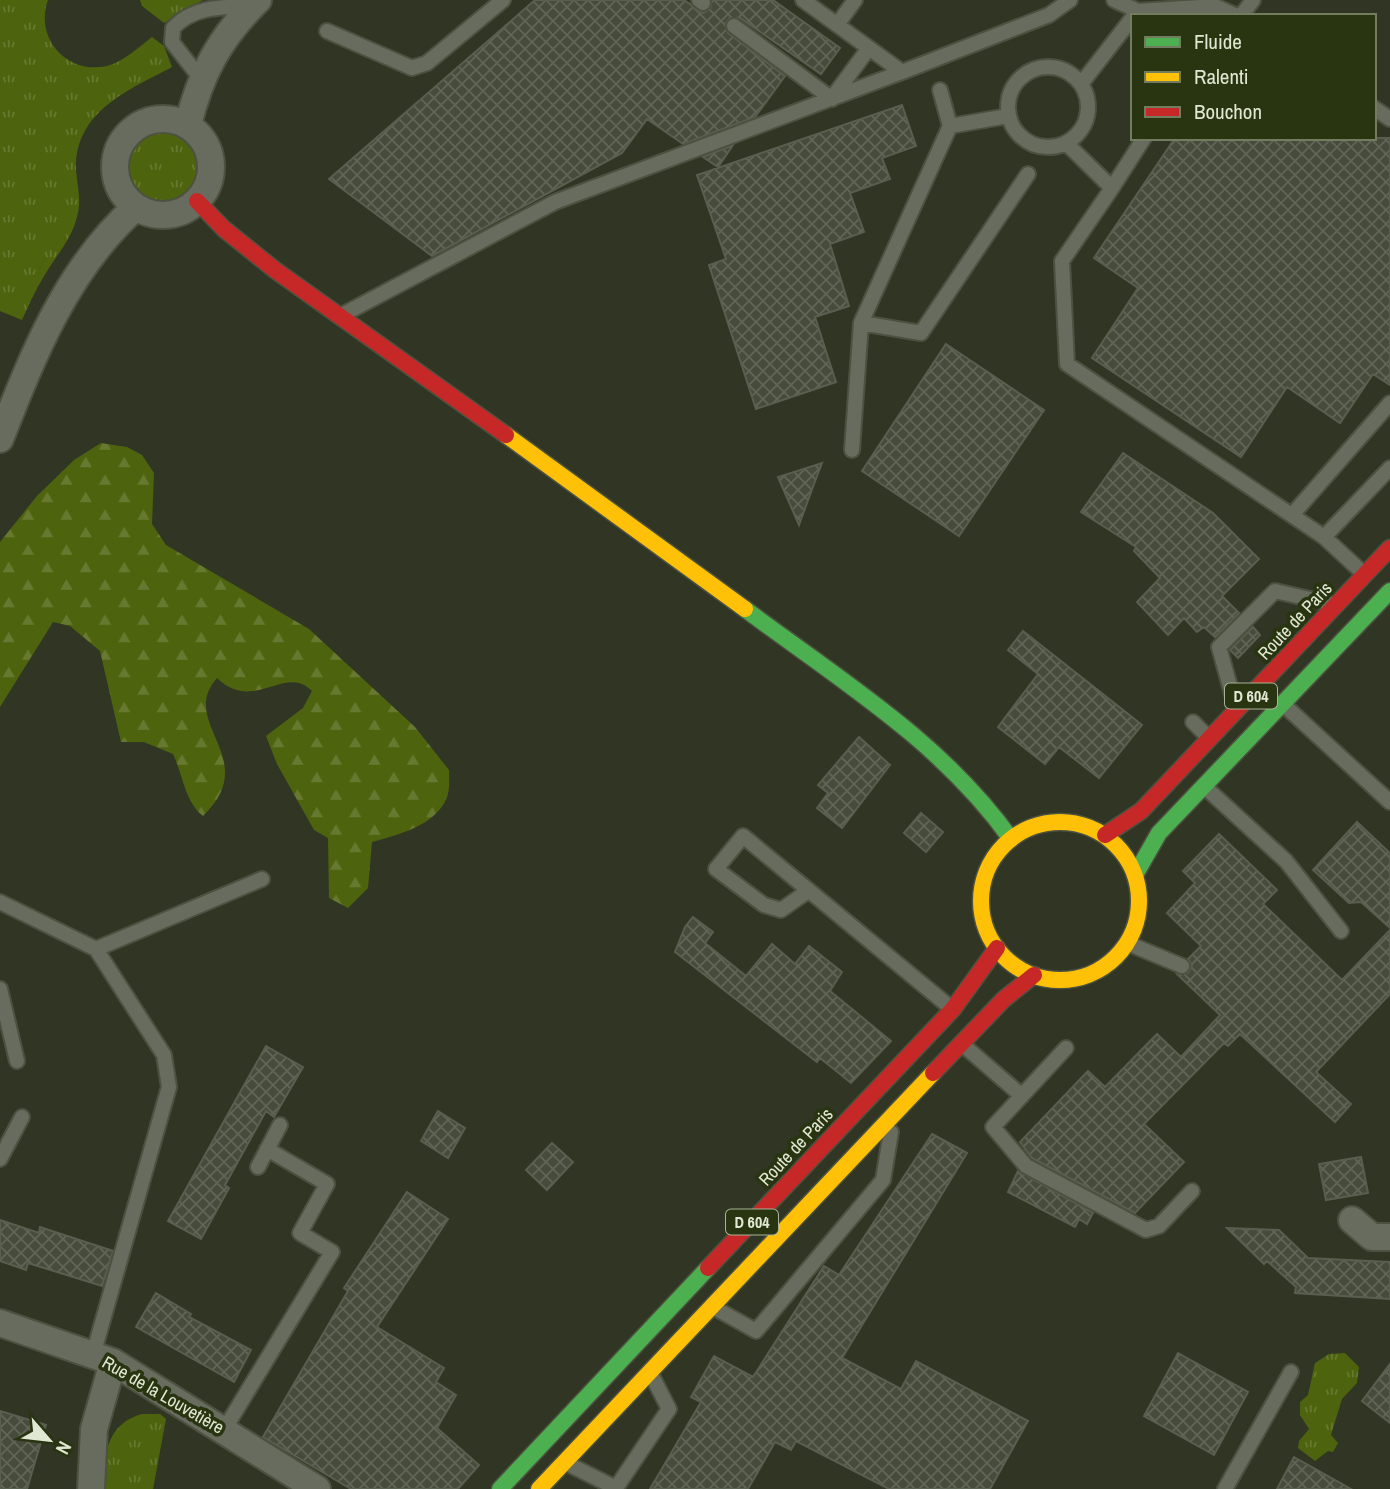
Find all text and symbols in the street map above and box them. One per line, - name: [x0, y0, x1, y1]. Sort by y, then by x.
- legend: [1131, 14, 1376, 140]
- text: Fluide: [1194, 27, 1242, 56]
- text: Ralenti: [1194, 62, 1249, 91]
- text: Bouchon: [1194, 97, 1262, 126]
- street label: Route de Paris: [1252, 576, 1337, 665]
- road number: D 604: [1225, 684, 1277, 708]
- street label: Route de Paris: [753, 1102, 838, 1191]
- road number: D 604: [726, 1210, 778, 1234]
- street label: Rue de la Louvetière: [98, 1349, 229, 1440]
- north arrow: [14, 1405, 84, 1475]
- text: N: [50, 1437, 78, 1459]

